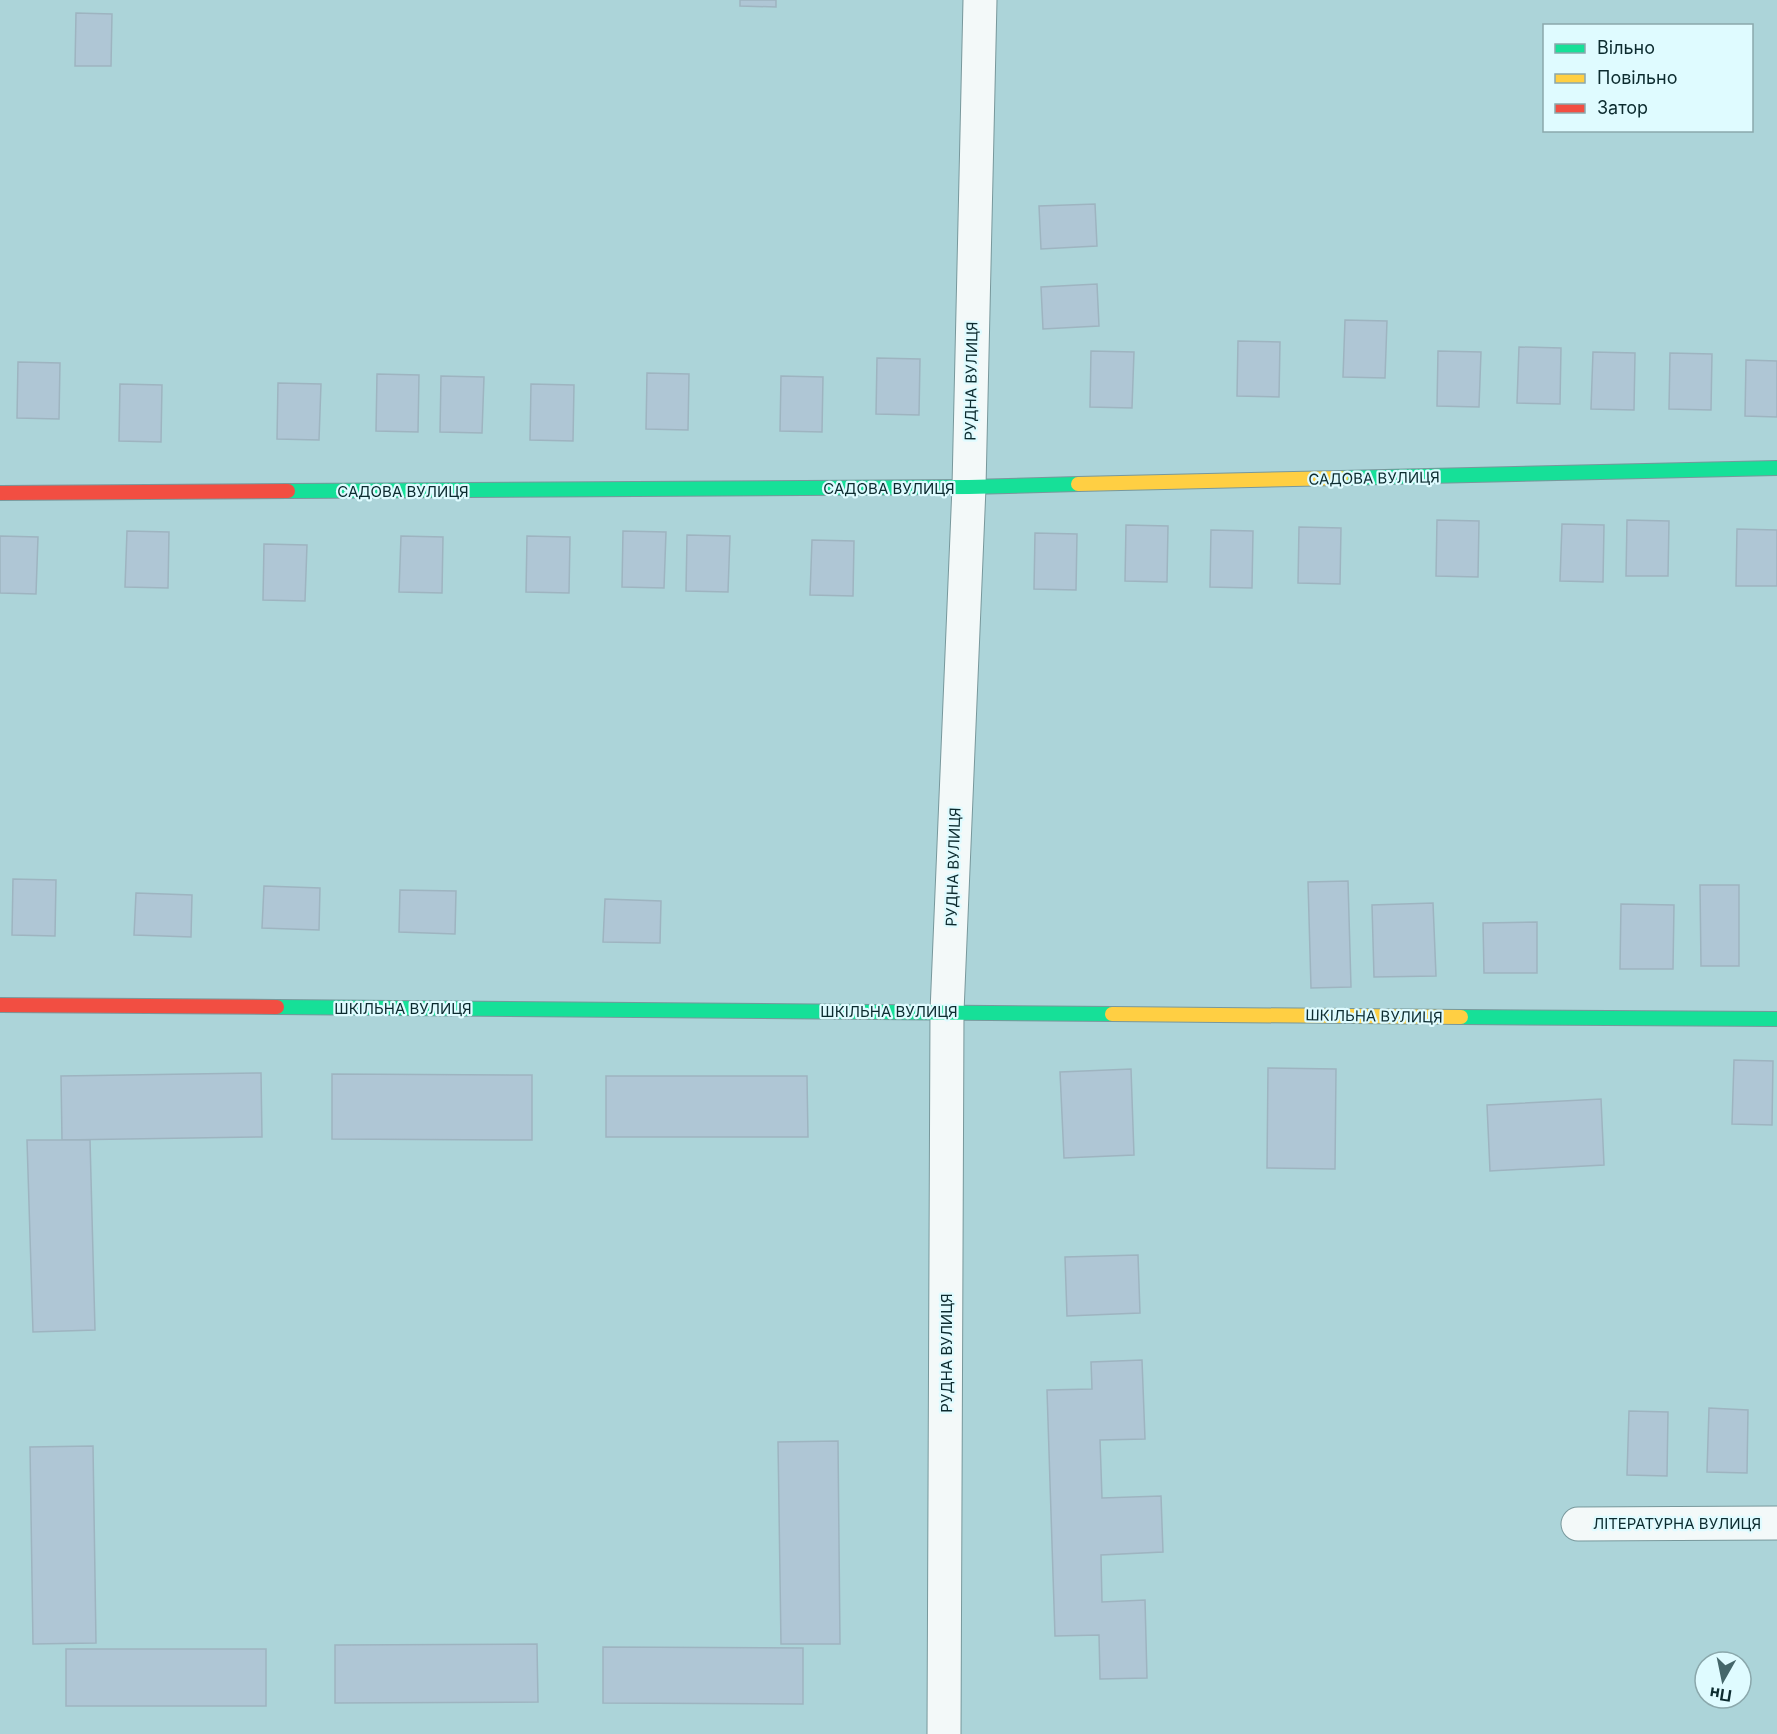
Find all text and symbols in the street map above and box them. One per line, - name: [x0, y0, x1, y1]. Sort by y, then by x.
- legend: [1543, 24, 1753, 132]
- text: Вільно: [1597, 37, 1655, 58]
- text: Повільно: [1597, 67, 1678, 88]
- text: Затор: [1597, 97, 1648, 118]
- street label: РУДНА ВУЛИЦЯ: [960, 321, 982, 441]
- street label: САДОВА ВУЛИЦЯ: [1308, 467, 1440, 489]
- street label: САДОВА ВУЛИЦЯ: [823, 479, 955, 498]
- street label: САДОВА ВУЛИЦЯ: [337, 482, 469, 501]
- street label: РУДНА ВУЛИЦЯ: [941, 807, 965, 927]
- street label: ШКІЛЬНА ВУЛИЦЯ: [334, 999, 472, 1018]
- street label: ШКІЛЬНА ВУЛИЦЯ: [820, 1002, 958, 1021]
- street label: ШКІЛЬНА ВУЛИЦЯ: [1305, 1005, 1443, 1027]
- street label: РУДНА ВУЛИЦЯ: [937, 1293, 956, 1413]
- street label: ЛІТЕРАТУРНА ВУЛИЦЯ: [1593, 1514, 1761, 1533]
- north arrow: [1693, 1650, 1753, 1710]
- text: Пн: [1708, 1683, 1733, 1706]

